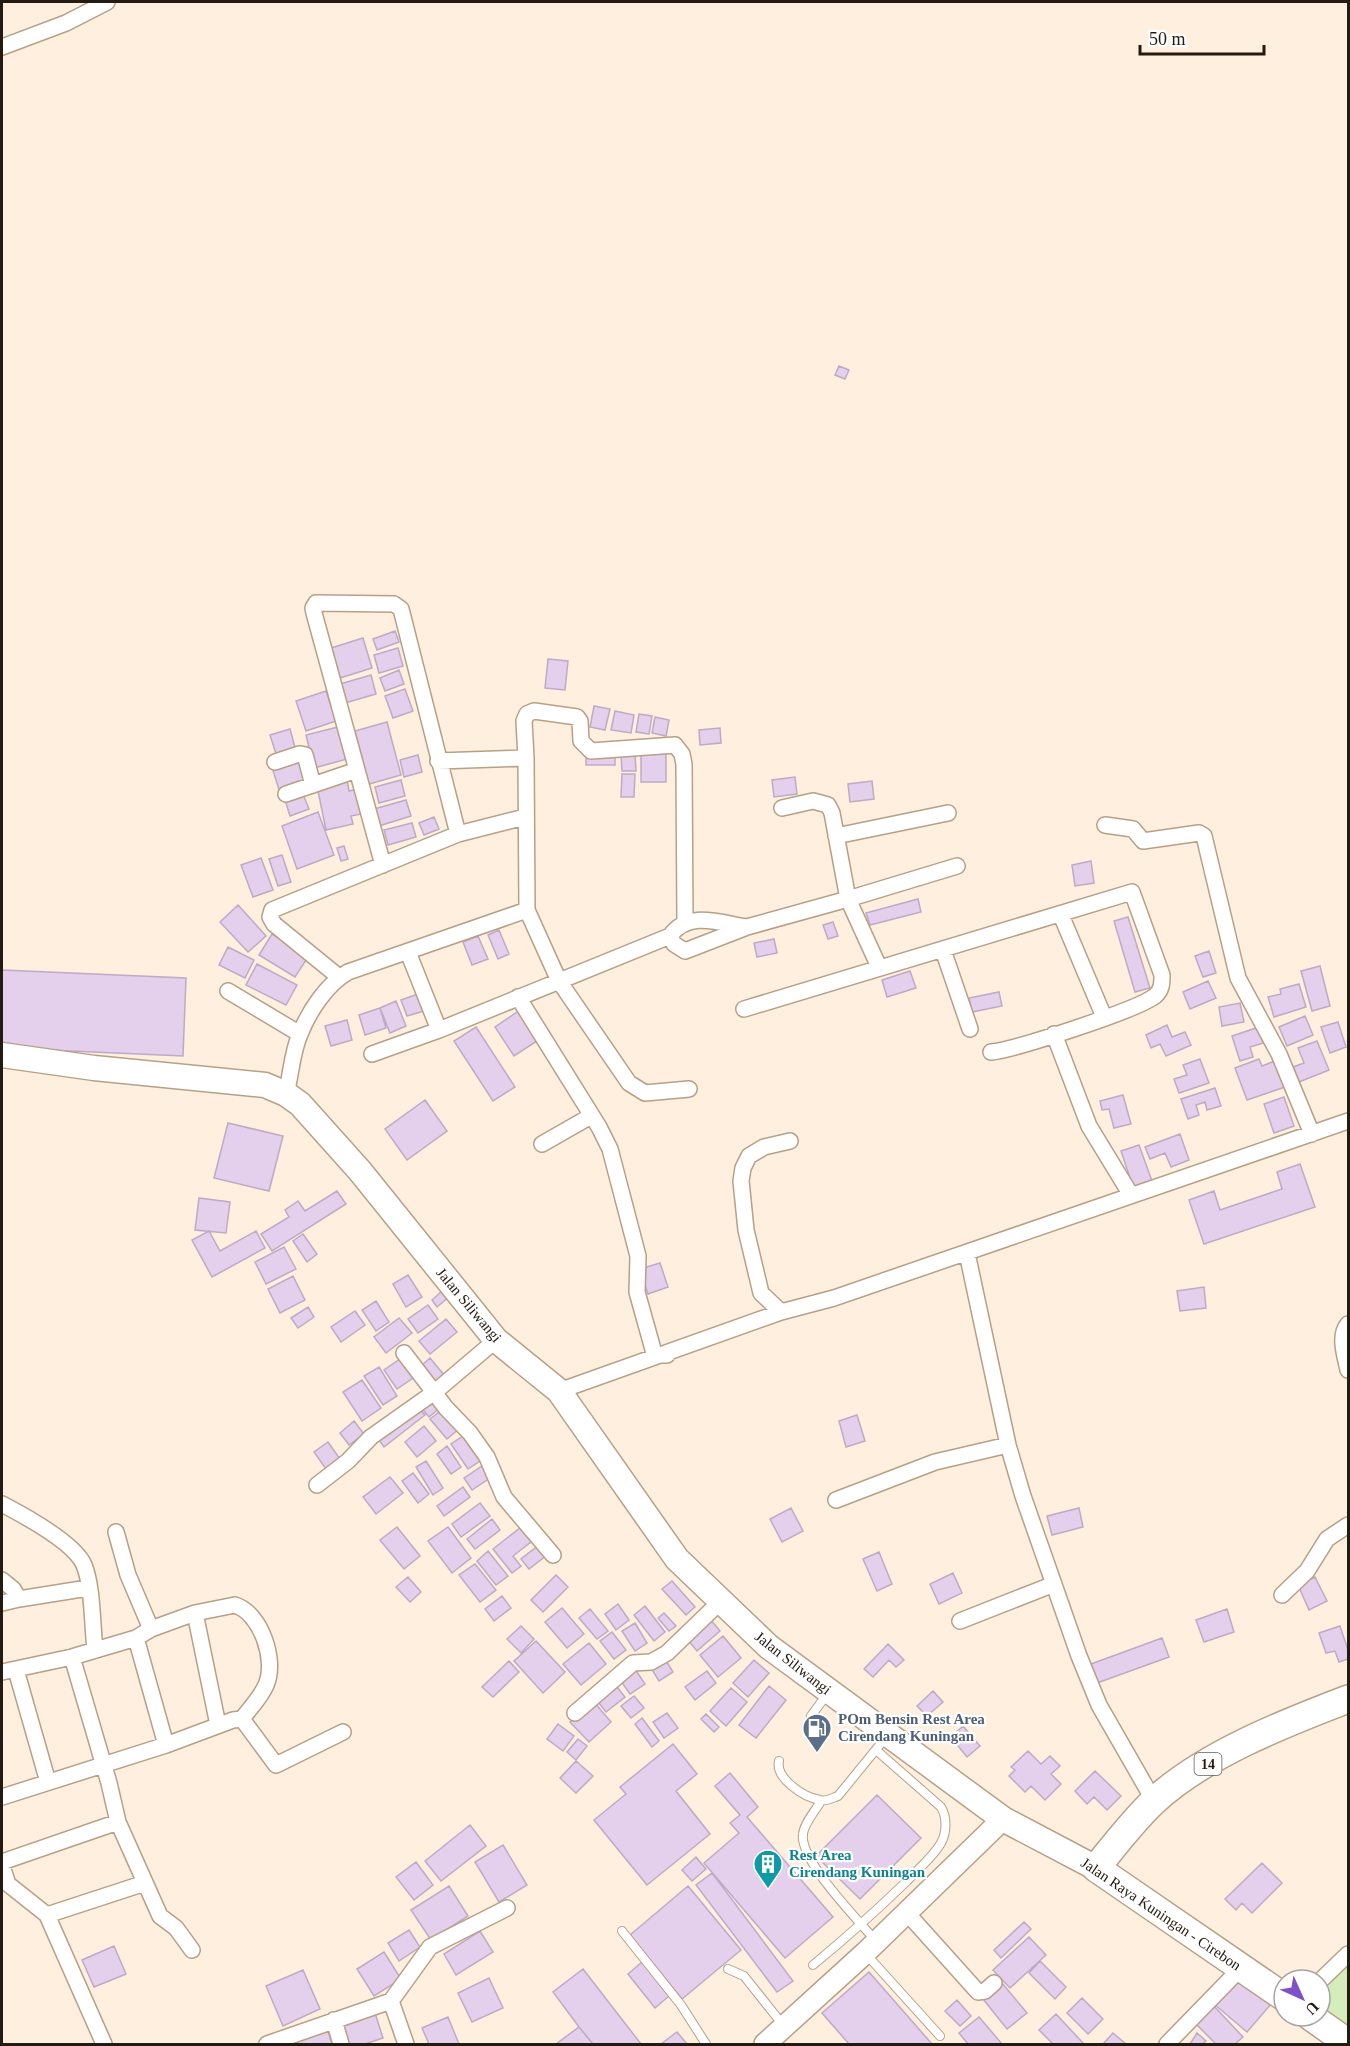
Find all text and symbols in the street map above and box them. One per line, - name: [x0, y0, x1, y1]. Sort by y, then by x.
- scale bar: [1140, 18, 1264, 56]
- text: 50 m: [1149, 29, 1186, 49]
- street label: Jalan Siliwangi: [433, 1265, 505, 1345]
- street label: Jalan Siliwangi: [752, 1628, 834, 1698]
- place label: POm Bensin Rest Area Cirendang Kuningan: [838, 1711, 985, 1744]
- fuel station icon: POm Bensin Rest Area Cirendang Kuningan: [801, 1712, 833, 1754]
- road number: 14: [1194, 1753, 1222, 1775]
- place label: Rest Area Cirendang Kuningan: [789, 1847, 926, 1880]
- building icon: Rest Area Cirendang Kuningan: [752, 1848, 784, 1890]
- street label: Jalan Raya Kuningan - Cirebon: [1078, 1854, 1244, 1974]
- north arrow: [1272, 1968, 1332, 2028]
- text: U: [1302, 1998, 1322, 2019]

